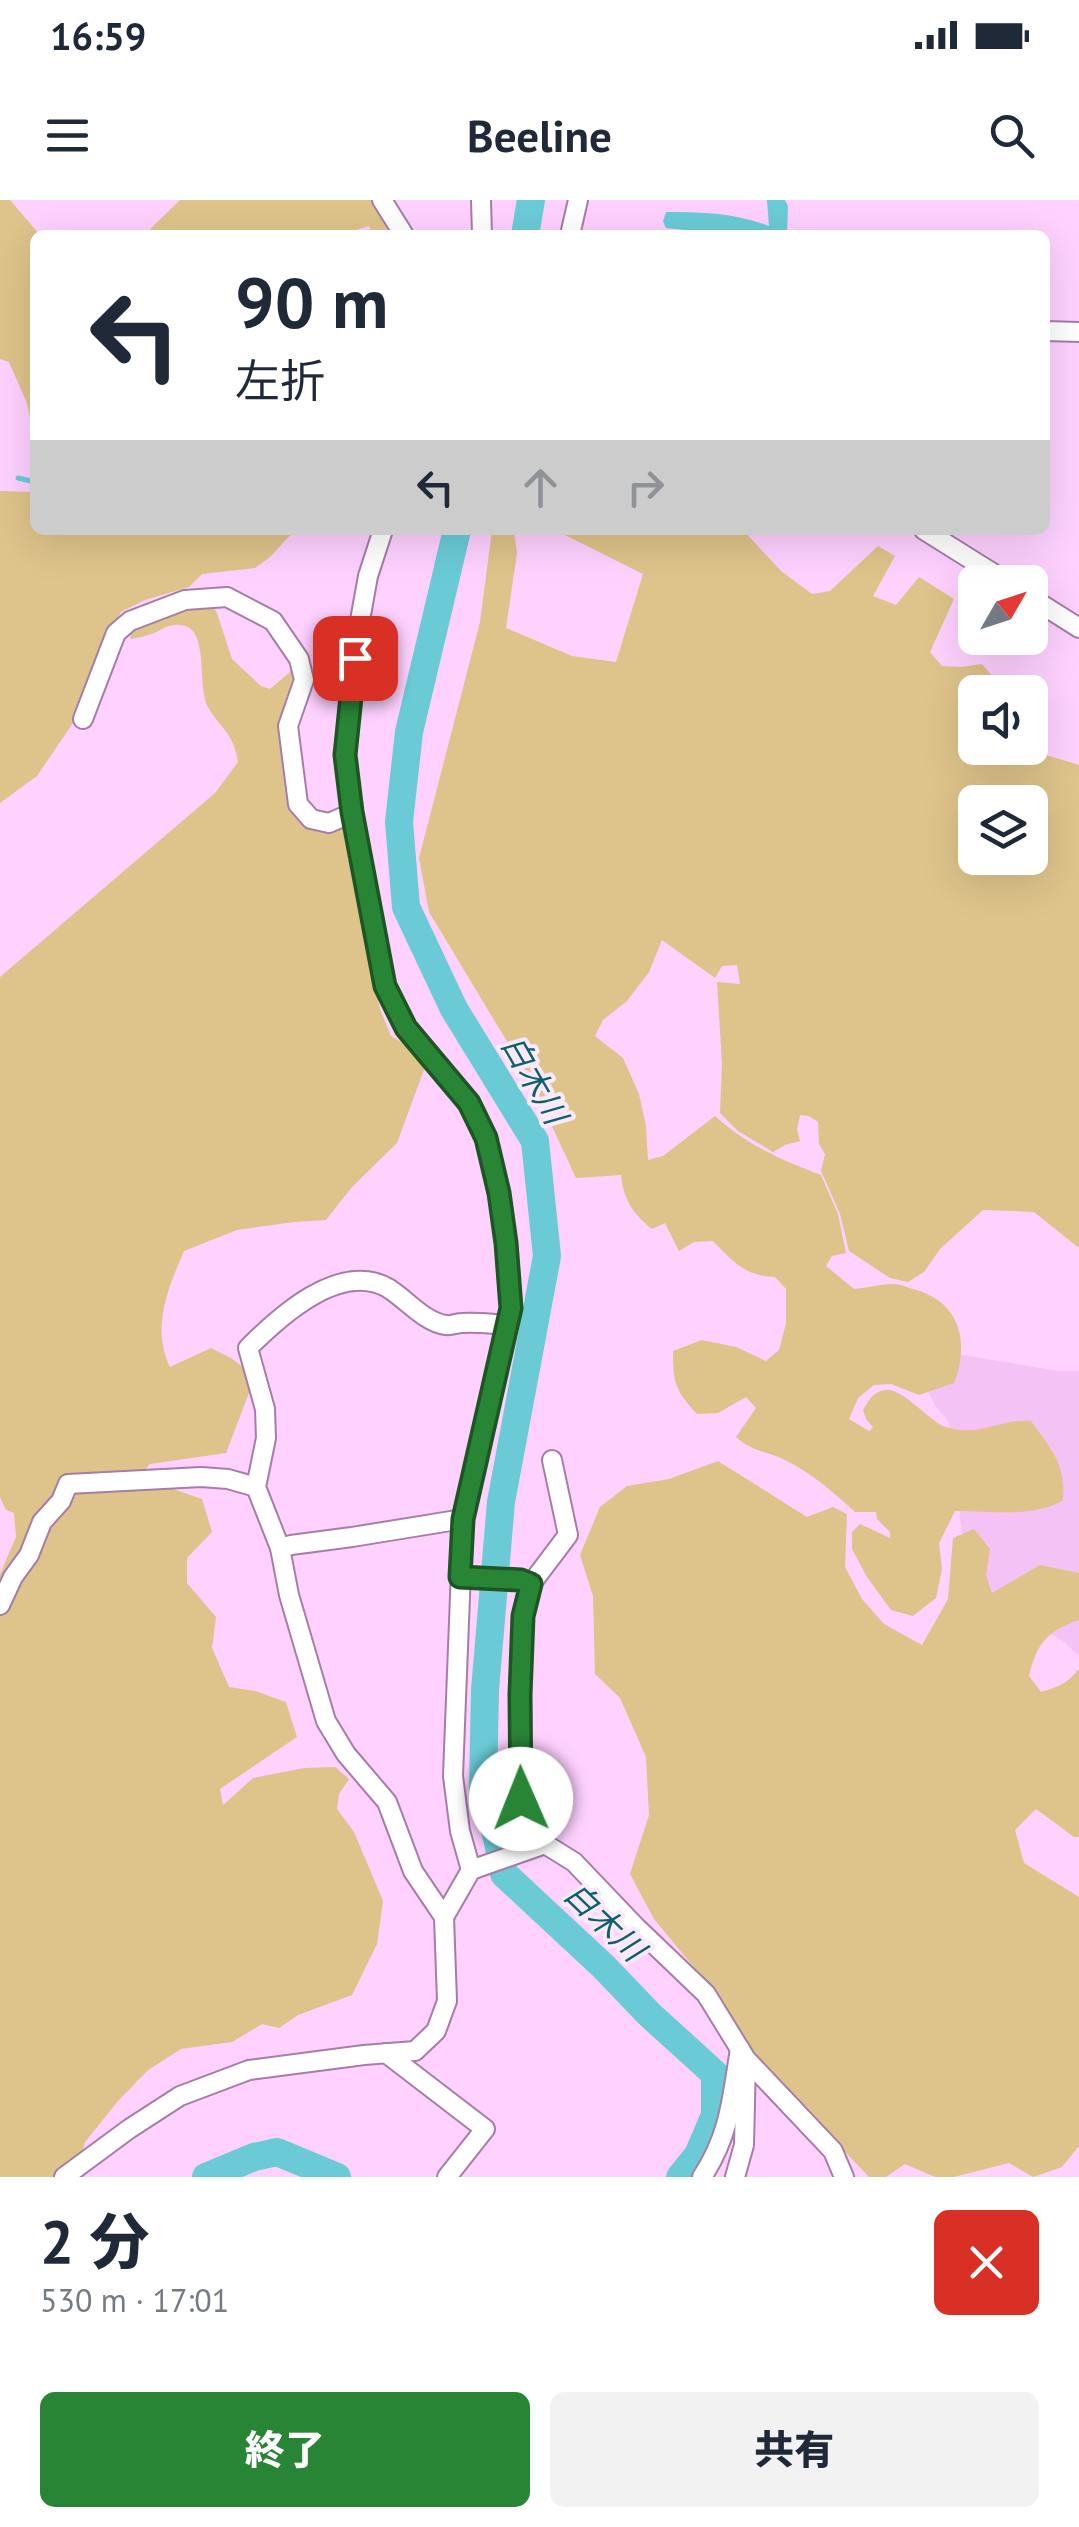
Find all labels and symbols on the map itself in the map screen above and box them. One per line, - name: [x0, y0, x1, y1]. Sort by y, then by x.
- north arrow: [958, 565, 1048, 655]
- pin: [313, 616, 398, 701]
- water label: 白木川: [493, 1027, 579, 1134]
- position arrow: [469, 1747, 573, 1851]
- water label: 白木川: [556, 1873, 656, 1972]

